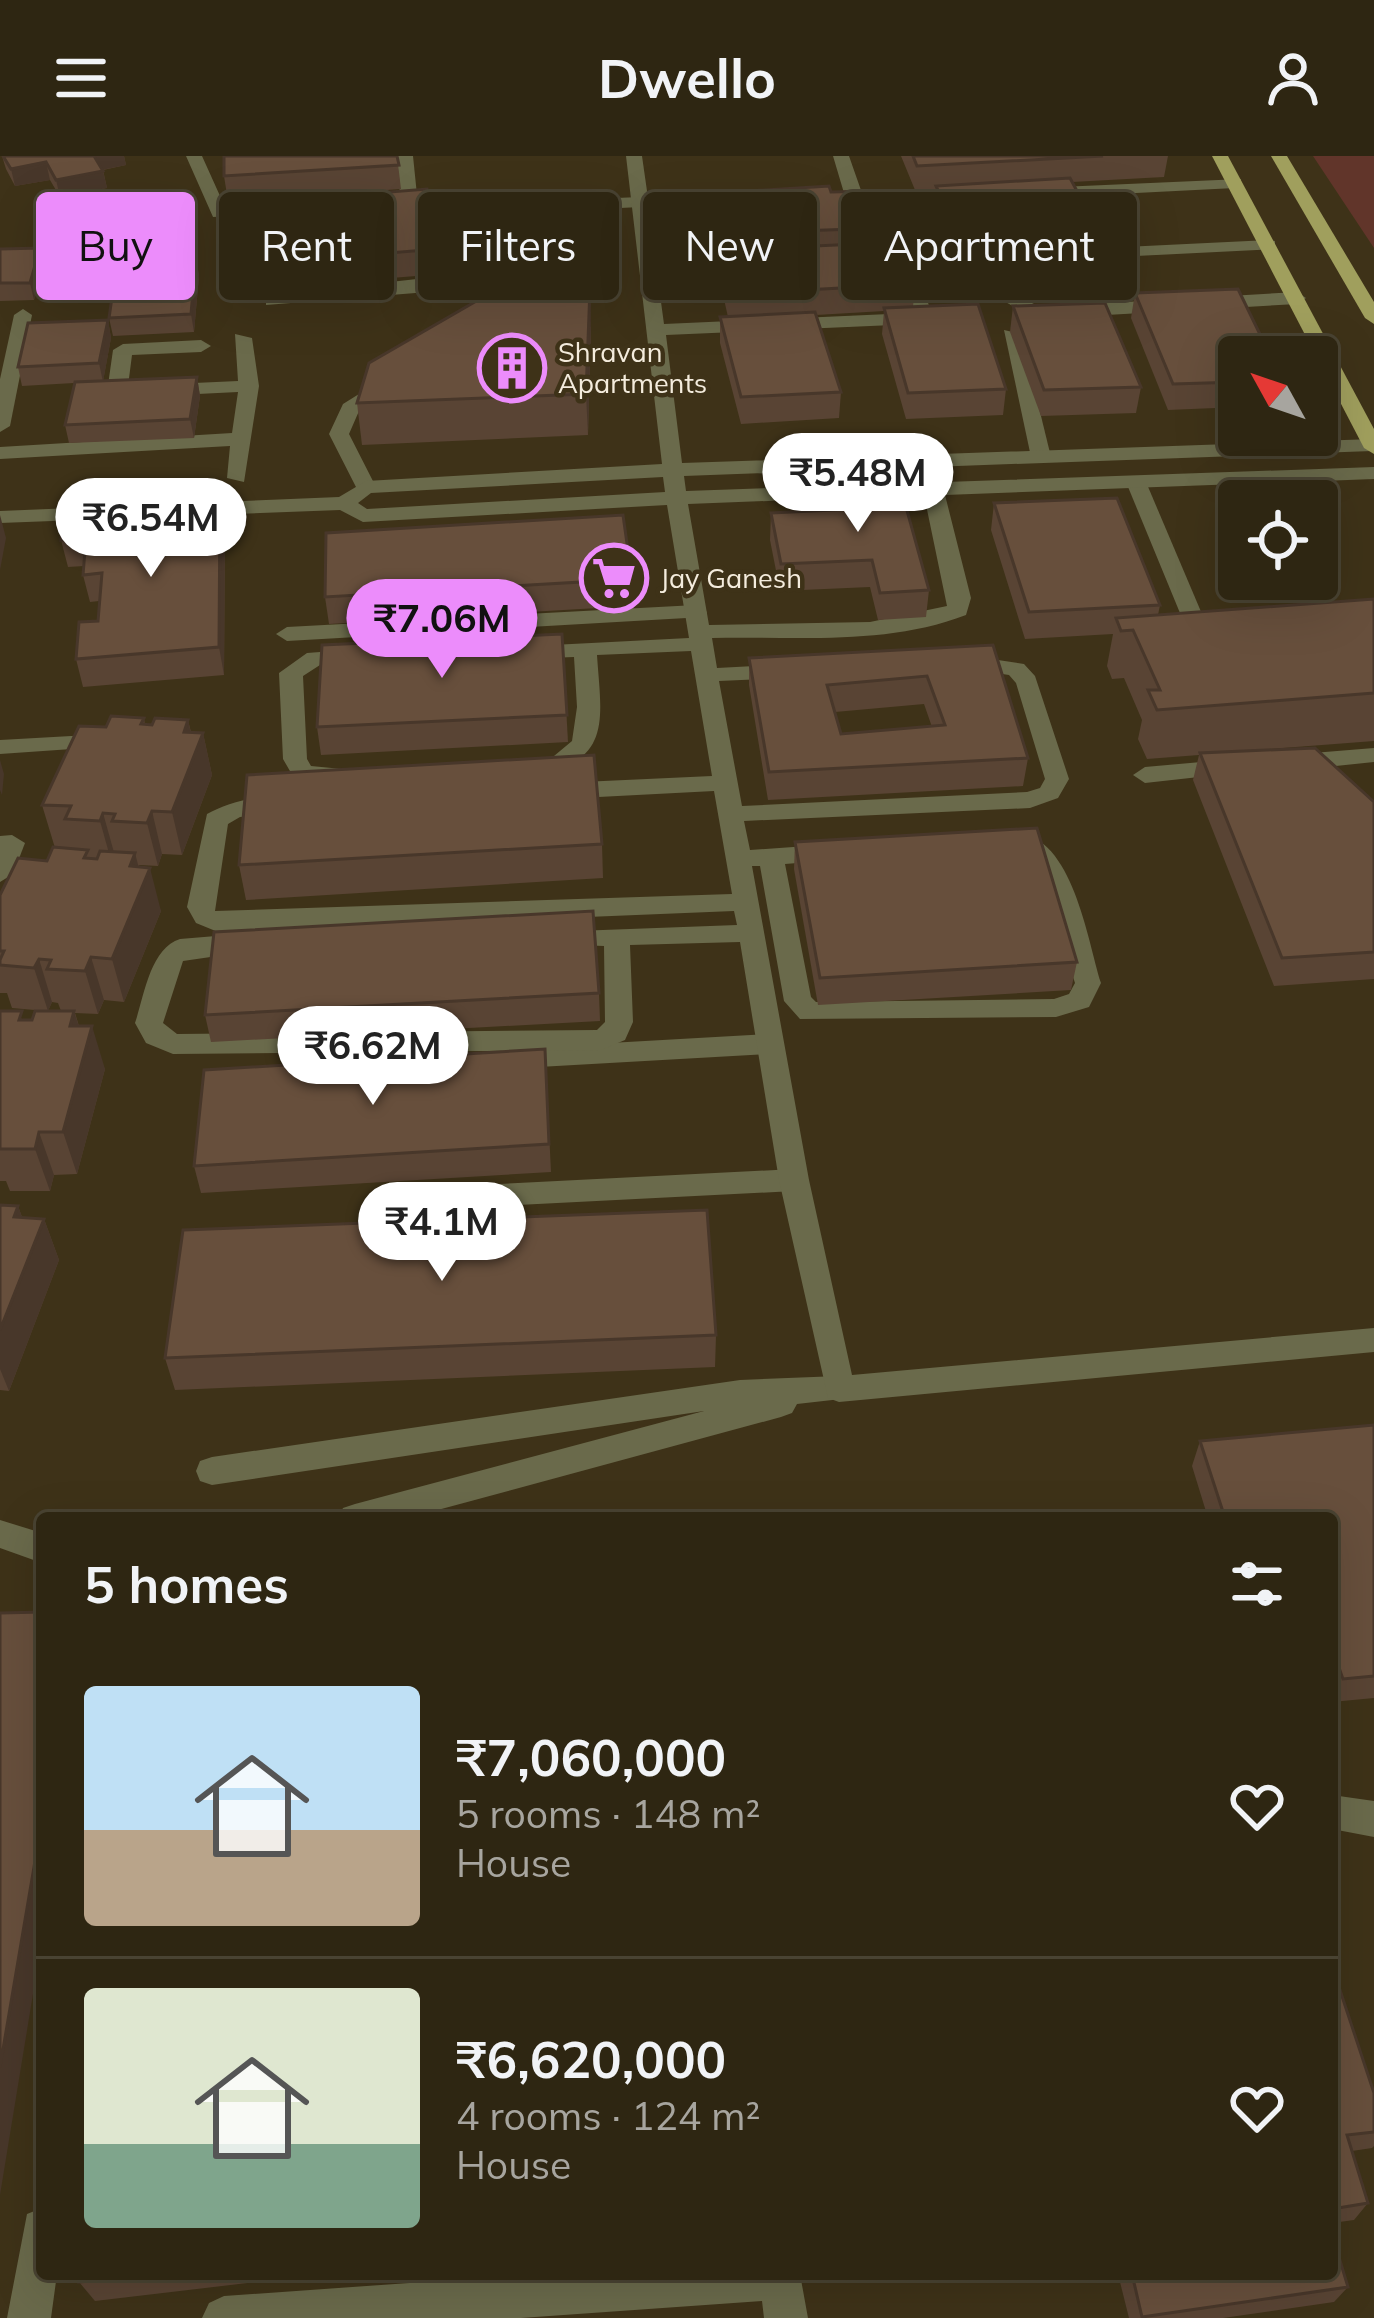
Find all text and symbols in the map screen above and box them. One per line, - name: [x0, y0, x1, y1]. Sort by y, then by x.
- text: Dwello: [598, 44, 776, 112]
- icon: menu: [48, 45, 114, 111]
- icon: person: [1260, 45, 1326, 111]
- chip: Buy: [36, 192, 195, 300]
- chip: Rent: [219, 192, 394, 300]
- chip: Filters: [418, 192, 619, 300]
- chip: New: [643, 192, 817, 300]
- chip: Apartment: [841, 192, 1137, 300]
- building icon: Shravan Apartments: [477, 333, 547, 403]
- place label: Shravan Apartments: [558, 335, 707, 400]
- north arrow: [1218, 336, 1338, 456]
- map controls: [1218, 336, 1338, 600]
- pin: ₹5.48M: [760, 433, 956, 535]
- text: ₹5.48M: [789, 447, 927, 496]
- pin: ₹6.54M: [53, 478, 249, 580]
- button: locate: [1218, 480, 1338, 600]
- text: ₹6.54M: [82, 492, 220, 541]
- supermarket icon: Jay Ganesh: [579, 543, 649, 613]
- place label: Jay Ganesh: [660, 561, 802, 595]
- pin: ₹7.06M: [344, 579, 540, 681]
- text: ₹7.06M: [373, 593, 511, 642]
- pin: ₹6.62M: [275, 1006, 471, 1108]
- text: ₹6.62M: [304, 1020, 442, 1069]
- pin: ₹4.1M: [358, 1182, 526, 1284]
- text: ₹4.1M: [385, 1196, 499, 1245]
- icon: filters: [1224, 1551, 1290, 1617]
- text: 5 homes: [84, 1552, 289, 1616]
- text: ₹7,060,000: [456, 1725, 726, 1789]
- icon: home: [180, 1734, 324, 1878]
- icon: heart: [1224, 1773, 1290, 1839]
- text: 5 rooms · 148 m²: [456, 1789, 760, 1838]
- text: House: [456, 1838, 571, 1887]
- text: ₹6,620,000: [456, 2027, 726, 2091]
- icon: home: [180, 2036, 324, 2180]
- icon: heart: [1224, 2075, 1290, 2141]
- text: 4 rooms · 124 m²: [456, 2091, 760, 2140]
- text: House: [456, 2140, 571, 2189]

